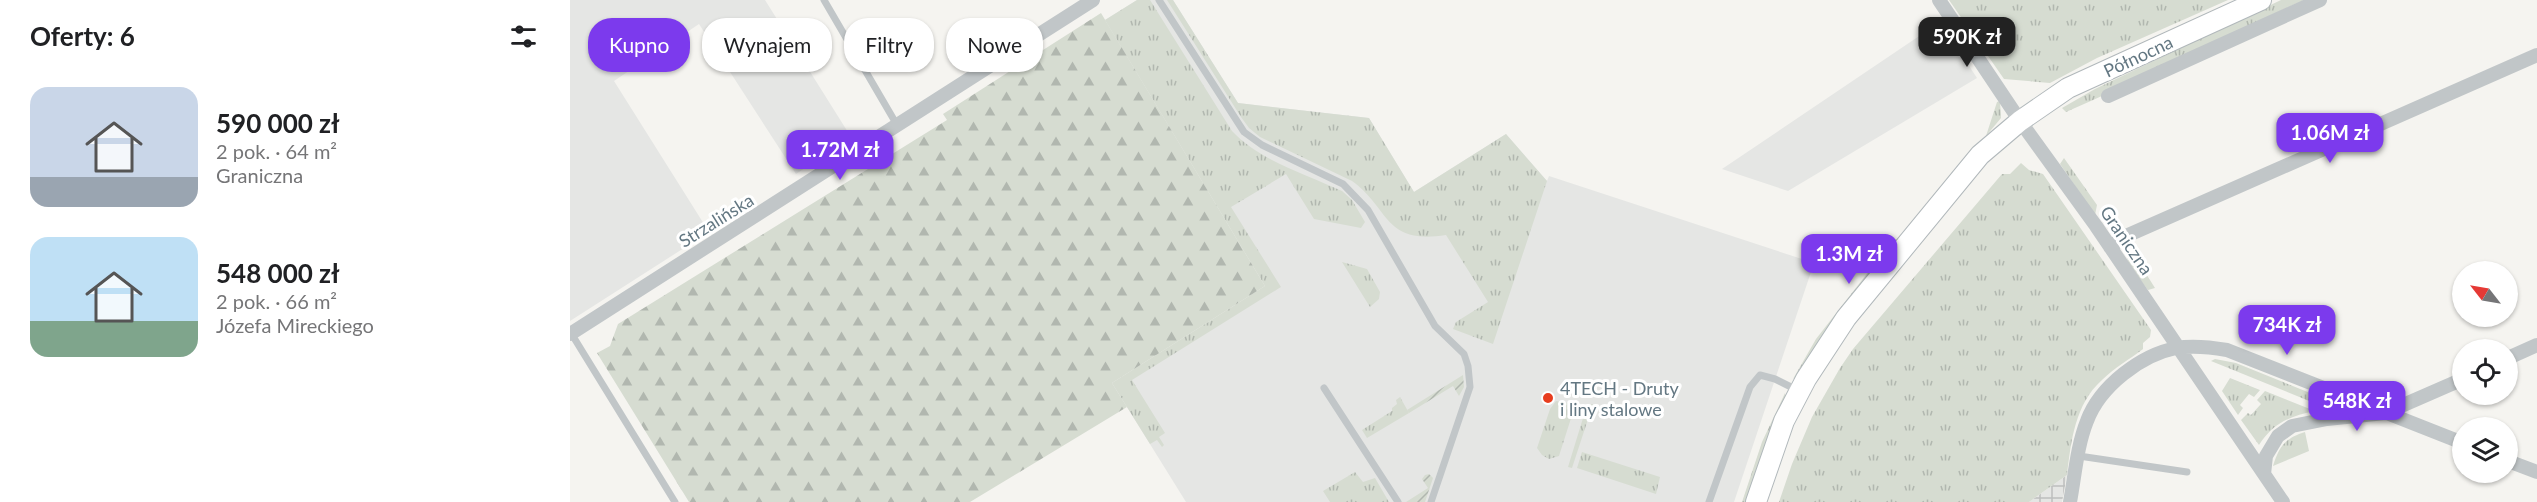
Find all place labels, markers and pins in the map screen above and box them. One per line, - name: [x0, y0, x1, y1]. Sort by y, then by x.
- pin: 590K zł: [1912, 17, 2022, 68]
- pin: 1.06M zł: [2268, 113, 2392, 164]
- pin: 1.72M zł: [778, 130, 902, 181]
- pin: 1.3M zł: [1794, 234, 1904, 285]
- pin: 734K zł: [2232, 305, 2342, 356]
- place label: 4TECH - Druty i liny stalowe: [1560, 377, 1679, 420]
- pin: 548K zł: [2302, 381, 2412, 432]
- marker: 4TECH - Druty i liny stalowe: [1541, 391, 1555, 405]

